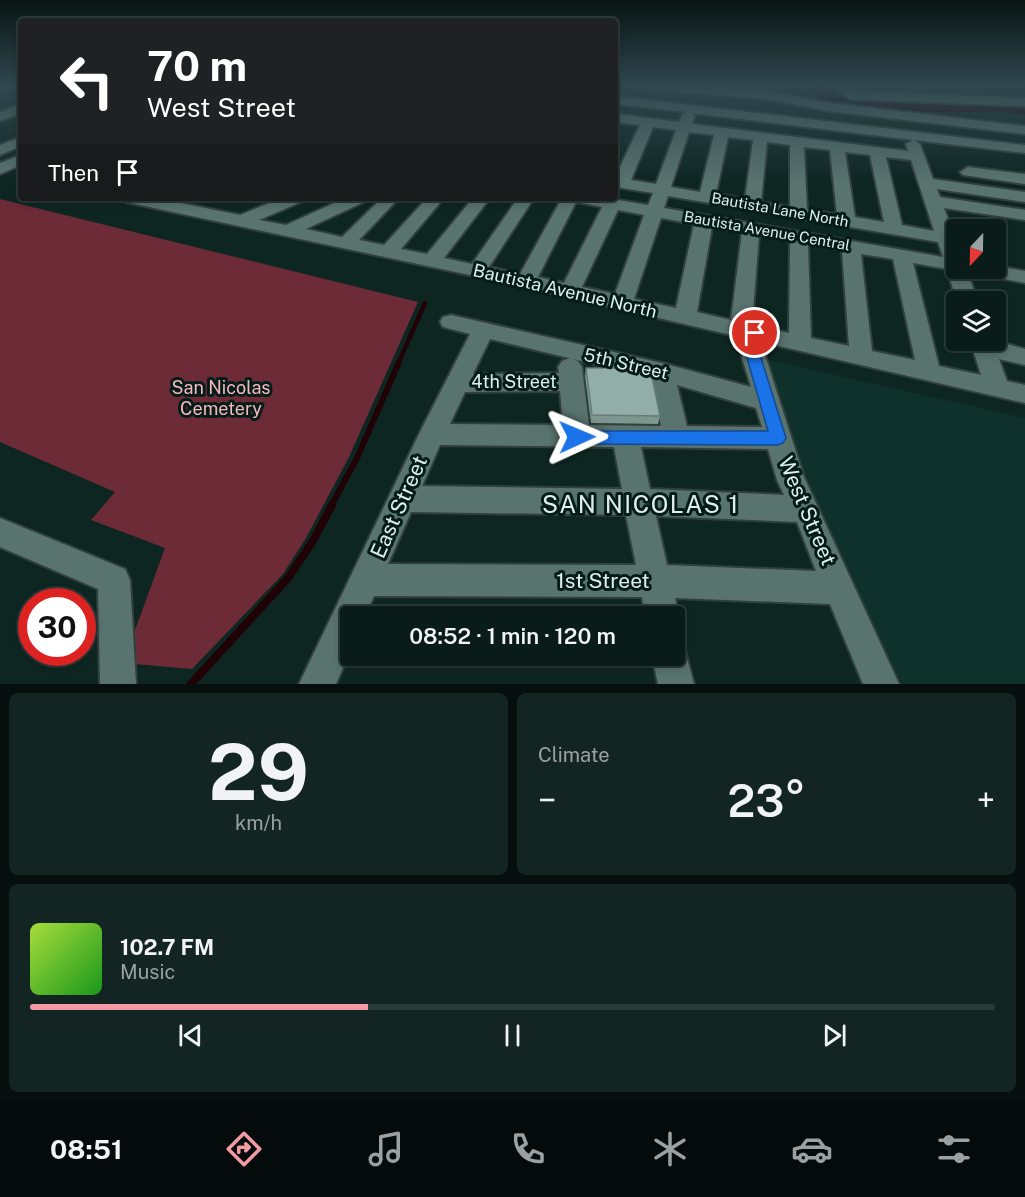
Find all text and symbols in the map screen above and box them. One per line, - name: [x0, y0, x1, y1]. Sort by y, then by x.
- text: 70 m: [147, 41, 247, 90]
- icon: left: [48, 42, 126, 120]
- text: West Street: [147, 91, 296, 123]
- icon: arrive: [111, 156, 144, 189]
- text: Then: [48, 160, 99, 186]
- street label: Bautista Lane North: [710, 189, 850, 230]
- street label: Bautista Avenue Central: [683, 208, 851, 253]
- north arrow: [946, 219, 1006, 279]
- map controls: [946, 219, 1006, 351]
- street label: Bautista Avenue North: [471, 259, 659, 322]
- button: layers: [946, 291, 1006, 351]
- pin: [729, 307, 780, 358]
- icon: arrive: [738, 316, 771, 349]
- street label: 5th Street: [582, 344, 670, 383]
- street label: 4th Street: [471, 371, 557, 392]
- park label: San Nicolas Cemetery: [172, 377, 270, 419]
- position arrow: [545, 405, 609, 469]
- street label: East Street: [365, 452, 432, 562]
- street label: West Street: [773, 453, 842, 569]
- district label: SAN NICOLAS 1: [542, 490, 740, 518]
- street label: 1st Street: [556, 568, 650, 593]
- speed limit sign: 30: [18, 588, 96, 666]
- text: 08:52 · 1 min · 120 m: [409, 623, 616, 649]
- text: 29: [208, 726, 309, 818]
- text: Climate: [538, 743, 610, 767]
- text: 23°: [727, 774, 806, 827]
- text: −: [538, 781, 556, 819]
- text: +: [977, 781, 995, 819]
- text: km/h: [235, 811, 282, 835]
- text: 102.7 FM: [120, 934, 214, 960]
- text: Music: [120, 960, 175, 984]
- icon: previous: [174, 1019, 207, 1052]
- icon: pause: [496, 1019, 529, 1052]
- icon: next: [818, 1019, 851, 1052]
- icon: directions: [223, 1128, 265, 1170]
- icon: music: [365, 1128, 407, 1170]
- icon: phone: [507, 1128, 549, 1170]
- icon: climate: [649, 1128, 691, 1170]
- icon: car: [791, 1128, 833, 1170]
- icon: filters: [933, 1128, 975, 1170]
- text: 08:51: [50, 1133, 123, 1165]

